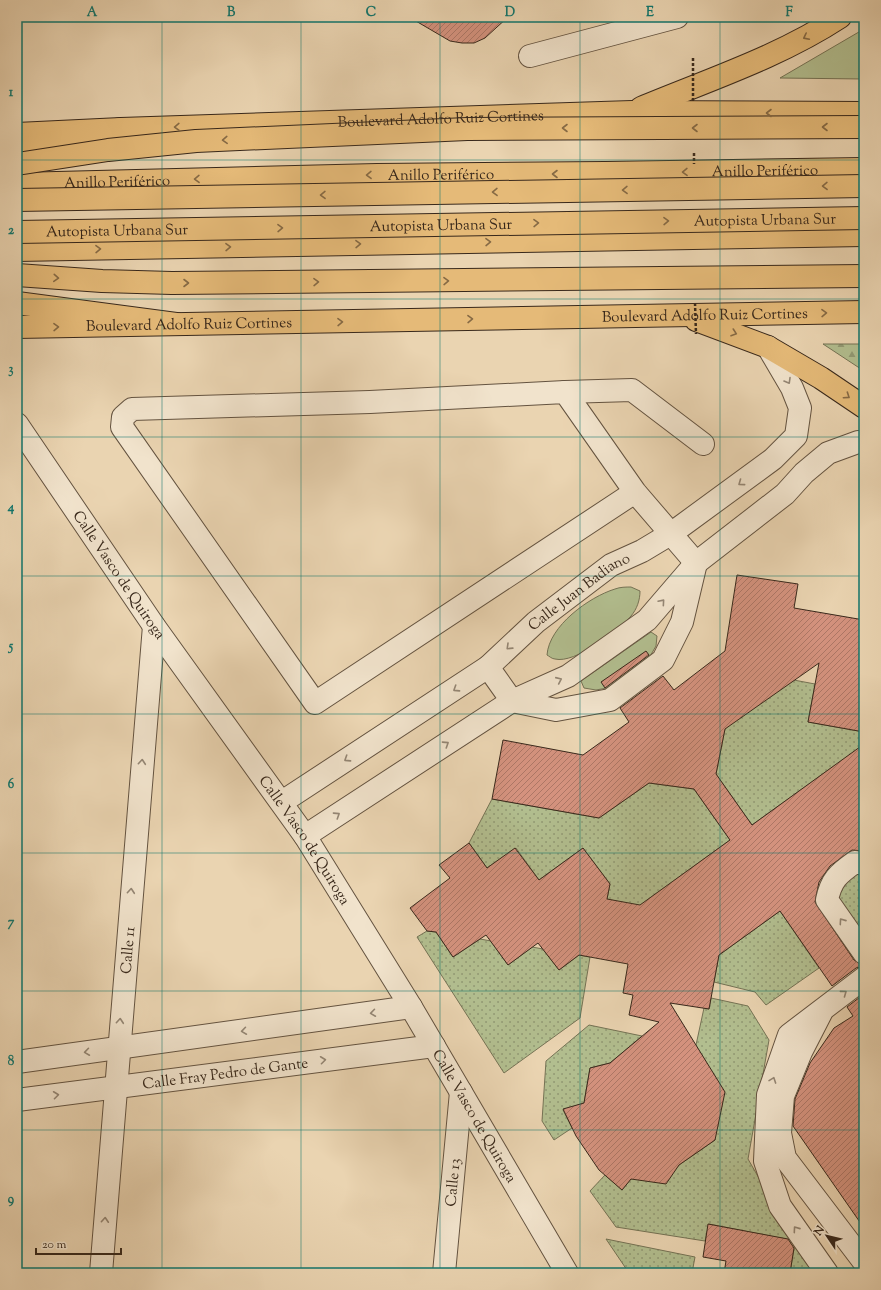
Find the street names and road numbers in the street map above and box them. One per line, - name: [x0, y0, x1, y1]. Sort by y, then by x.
- street label: Boulevard Adolfo Ruiz Cortines: [337, 106, 544, 134]
- street label: Anillo Periférico: [712, 161, 818, 183]
- street label: Anillo Periférico: [388, 165, 494, 187]
- street label: Anillo Periférico: [64, 171, 170, 195]
- street label: Autopista Urbana Sur: [694, 209, 837, 233]
- street label: Autopista Urbana Sur: [370, 215, 513, 238]
- street label: Autopista Urbana Sur: [46, 220, 189, 244]
- street label: Boulevard Adolfo Ruiz Cortines: [602, 304, 808, 329]
- street label: Boulevard Adolfo Ruiz Cortines: [86, 313, 292, 338]
- street label: Calle Vasco de Quiroga: [67, 507, 169, 644]
- street label: Calle Juan Badiano: [524, 549, 634, 636]
- street label: Calle Vasco de Quiroga: [253, 772, 354, 910]
- street label: Calle 11: [117, 926, 141, 975]
- street label: Calle Vasco de Quiroga: [426, 1046, 521, 1187]
- street label: Calle Fray Pedro de Gante: [141, 1053, 310, 1096]
- street label: Calle 13: [441, 1157, 467, 1208]

